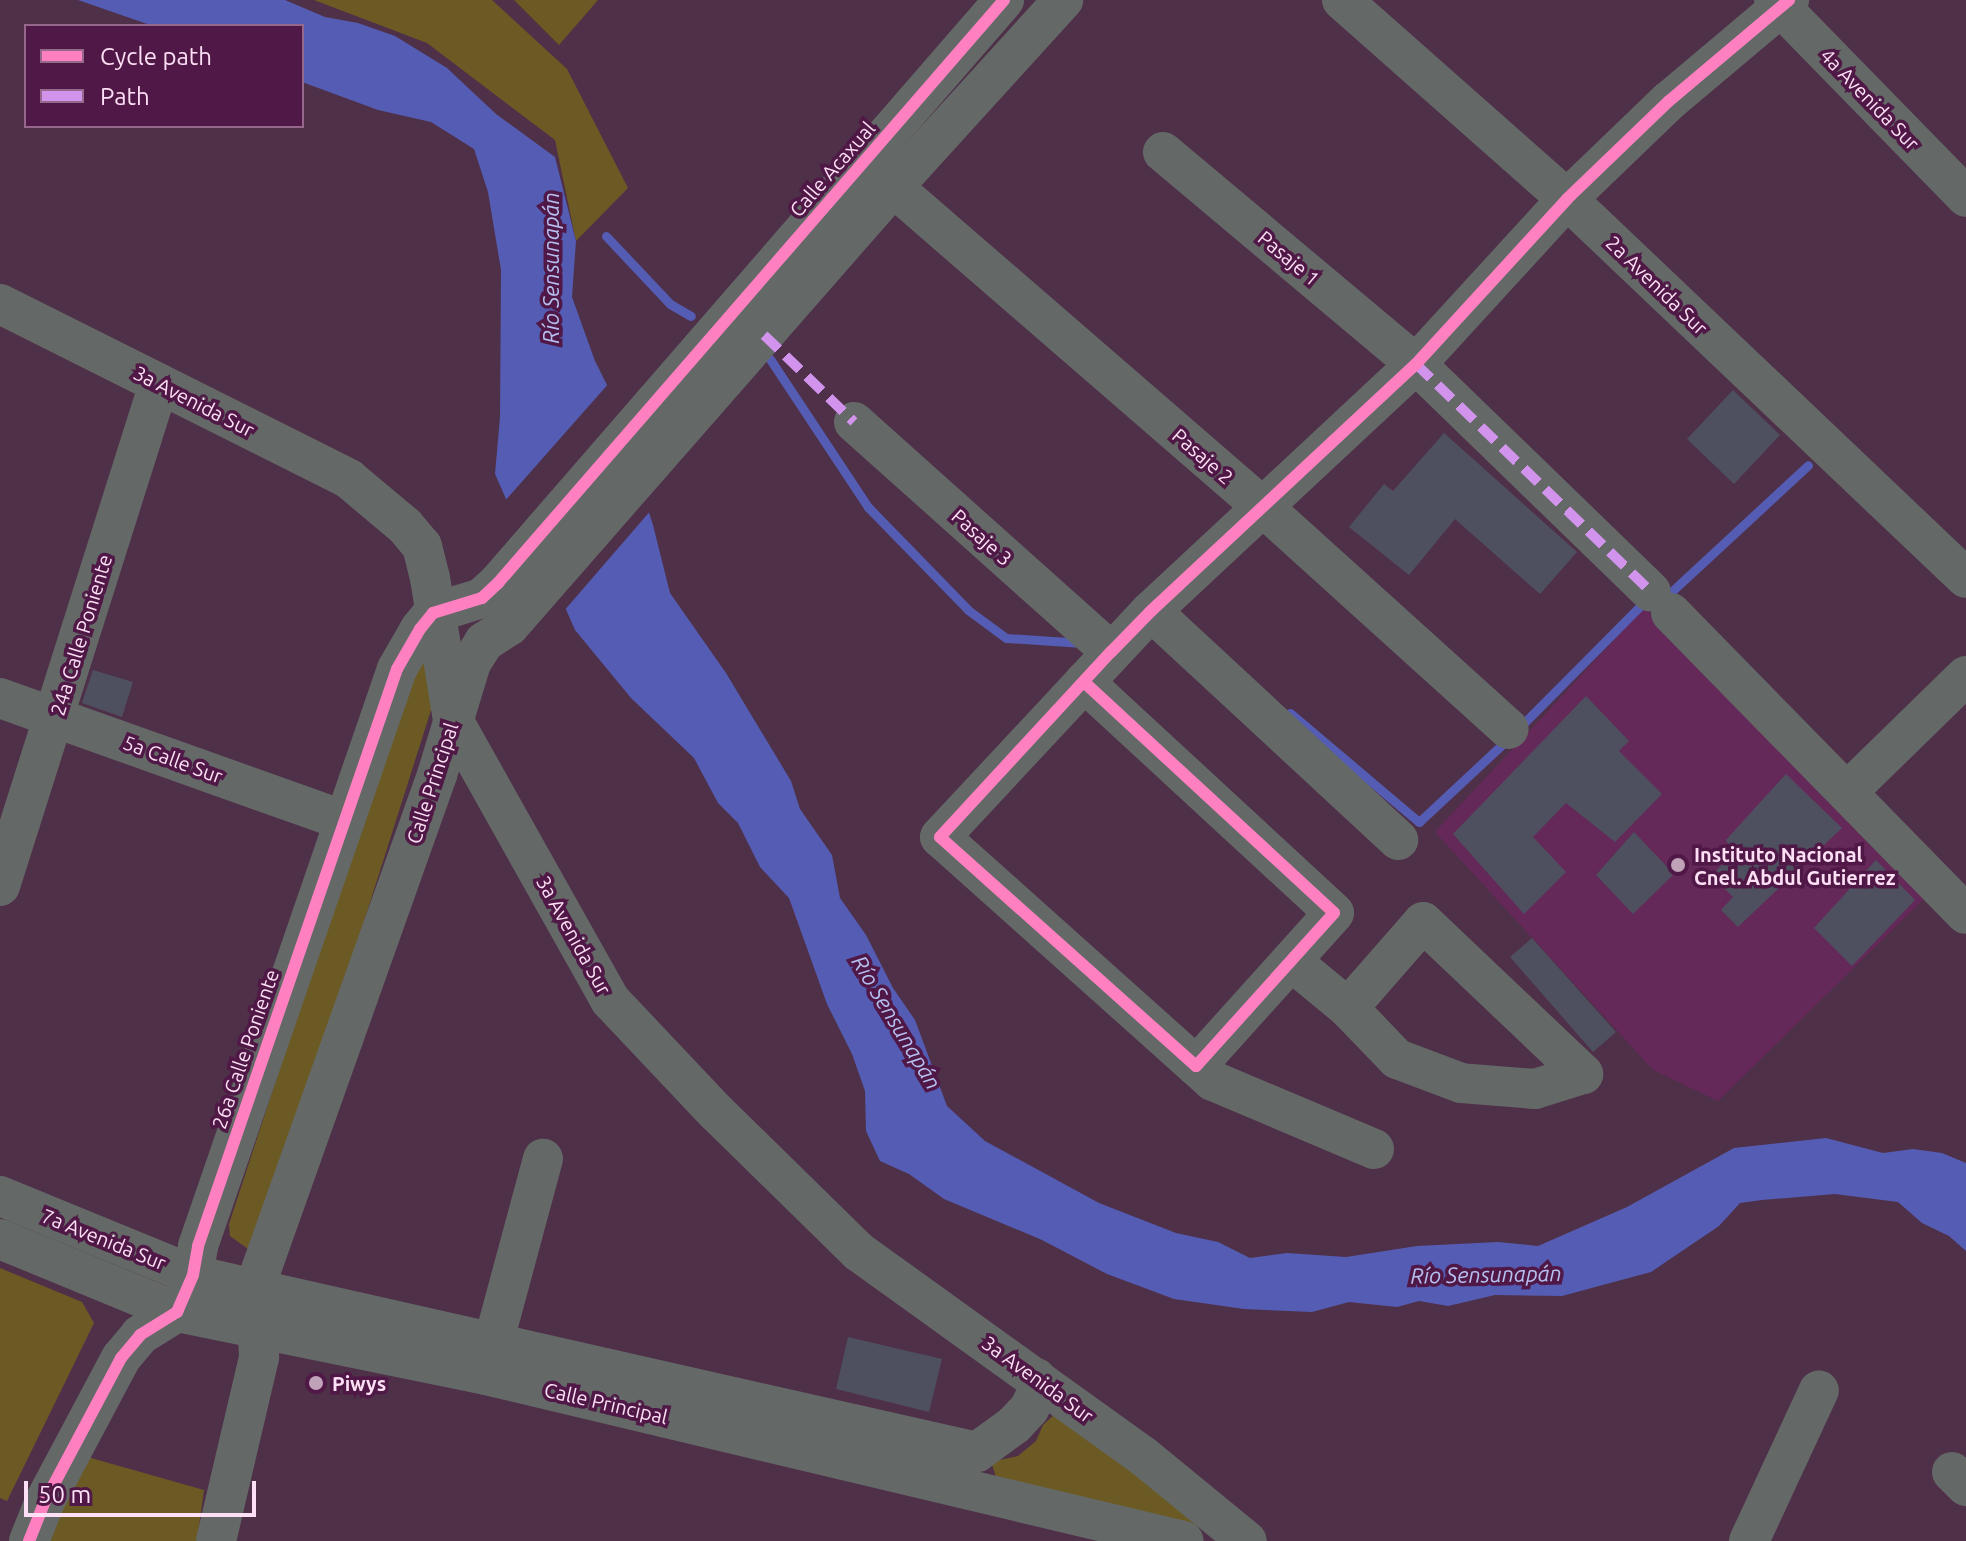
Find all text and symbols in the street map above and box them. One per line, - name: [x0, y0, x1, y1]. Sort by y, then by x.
- legend: [24, 24, 304, 128]
- text: Cycle path: [100, 43, 212, 70]
- street label: 4a Avenida Sur: [1816, 43, 1924, 155]
- text: Path: [100, 83, 150, 110]
- street label: Calle Acaxual: [784, 117, 880, 221]
- water label: Río Sensunapán: [538, 192, 564, 344]
- street label: Pasaje 1: [1253, 225, 1325, 291]
- street label: 2a Avenida Sur: [1601, 231, 1713, 339]
- street label: 3a Avenida Sur: [130, 360, 258, 442]
- street label: Pasaje 2: [1168, 423, 1238, 489]
- street label: Pasaje 3: [947, 504, 1017, 570]
- street label: 24a Calle Poniente: [45, 552, 117, 718]
- street label: Calle Principal: [401, 719, 463, 847]
- street label: 5a Calle Sur: [120, 730, 226, 788]
- place label: Instituto Nacional Cnel. Abdul Gutierrez: [1694, 842, 1895, 889]
- marker: Instituto Nacional Cnel. Abdul Gutierrez: [1669, 856, 1687, 874]
- street label: 3a Avenida Sur: [532, 871, 616, 999]
- water label: Río Sensunapán: [847, 950, 947, 1094]
- street label: 26a Calle Poniente: [206, 966, 284, 1132]
- street label: 7a Avenida Sur: [38, 1203, 170, 1275]
- water label: Río Sensunapán: [1410, 1259, 1562, 1289]
- street label: 3a Avenida Sur: [978, 1331, 1098, 1427]
- place label: Piwys: [332, 1371, 386, 1395]
- marker: Piwys: [307, 1374, 325, 1392]
- street label: Calle Principal: [542, 1377, 670, 1429]
- scale bar: [28, 1465, 260, 1515]
- text: 50 m: [38, 1481, 91, 1508]

